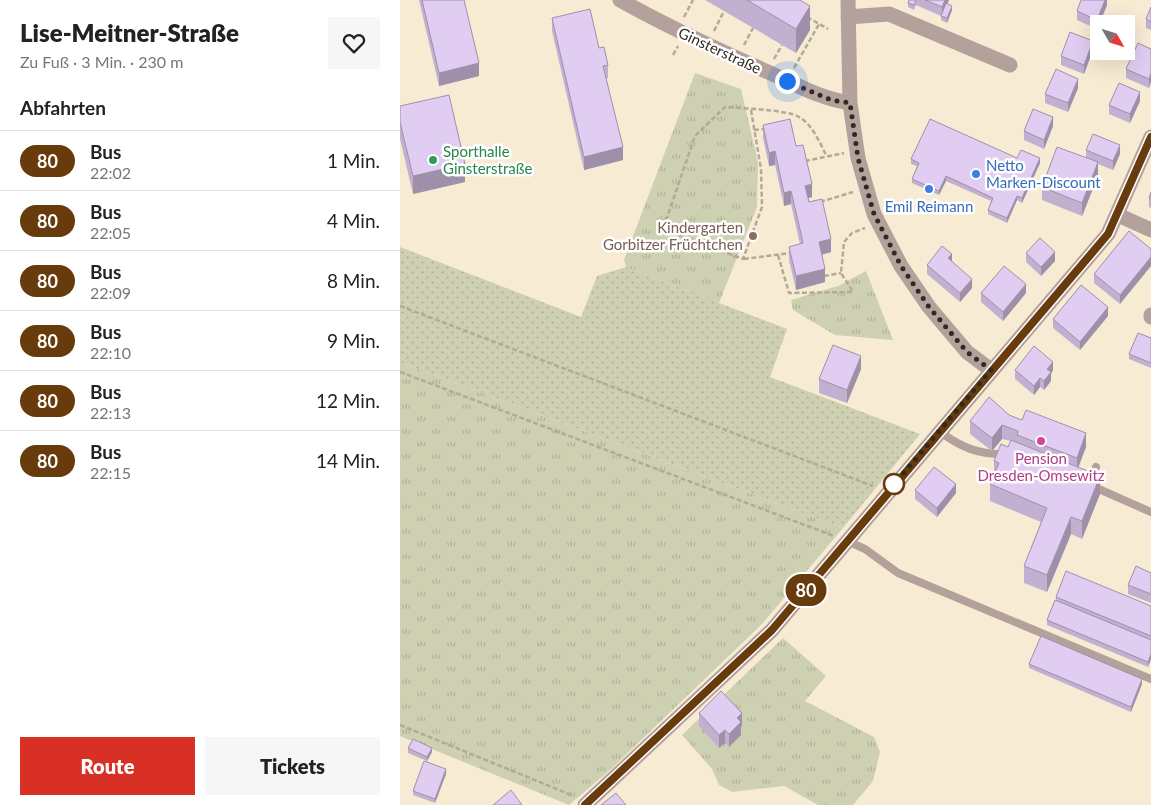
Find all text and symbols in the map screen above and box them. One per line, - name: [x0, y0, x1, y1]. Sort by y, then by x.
- north arrow: [1090, 15, 1135, 60]
- map controls: [1090, 15, 1135, 60]
- button: heart: [328, 17, 380, 69]
- text: Lise-Meitner-Straße: [20, 18, 239, 47]
- street label: Ginsterstraße: [676, 23, 764, 77]
- text: Zu Fuß · 3 Min. · 230 m: [20, 52, 183, 71]
- your location: [775, 69, 800, 94]
- text: Abfahrten: [20, 96, 106, 119]
- text: Bus: [90, 140, 121, 163]
- place label: Sporthalle Ginsterstraße: [443, 142, 532, 177]
- text: 1 Min.: [327, 149, 380, 172]
- text: 80: [37, 150, 58, 172]
- marker: Sporthalle Ginsterstraße: [427, 154, 439, 166]
- place label: Netto Marken-Discount: [986, 156, 1101, 191]
- text: 22:02: [90, 163, 131, 182]
- marker: Netto Marken-Discount: [970, 168, 982, 180]
- marker: Emil Reimann: [923, 183, 935, 195]
- place label: Emil Reimann: [885, 197, 973, 215]
- text: Bus: [90, 200, 121, 223]
- text: 4 Min.: [327, 209, 380, 232]
- text: 80: [37, 210, 58, 232]
- place label: Kindergarten Gorbitzer Früchtchen: [603, 218, 743, 253]
- text: 22:05: [90, 223, 131, 242]
- marker: Kindergarten Gorbitzer Früchtchen: [747, 230, 759, 242]
- text: Bus: [90, 260, 121, 283]
- text: 8 Min.: [327, 269, 380, 292]
- text: 80: [37, 270, 58, 292]
- text: 22:09: [90, 283, 131, 302]
- text: Bus: [90, 320, 121, 343]
- text: 9 Min.: [327, 329, 380, 352]
- text: 80: [37, 330, 58, 352]
- text: 22:10: [90, 343, 131, 362]
- text: Bus: [90, 380, 121, 403]
- text: 12 Min.: [316, 389, 380, 412]
- text: 80: [37, 390, 58, 412]
- text: 22:13: [90, 403, 131, 422]
- marker: Pension Dresden-Omsewitz: [1035, 435, 1047, 447]
- text: Bus: [90, 440, 121, 463]
- text: 14 Min.: [316, 449, 380, 472]
- place label: Pension Dresden-Omsewitz: [977, 449, 1105, 484]
- text: 80: [37, 450, 58, 472]
- text: 22:15: [90, 463, 131, 482]
- unlabelled marker: [883, 473, 905, 495]
- line badge: 80: [784, 574, 828, 606]
- text: 80: [796, 579, 816, 601]
- button: Route: [20, 737, 195, 795]
- button: Tickets: [205, 737, 380, 795]

